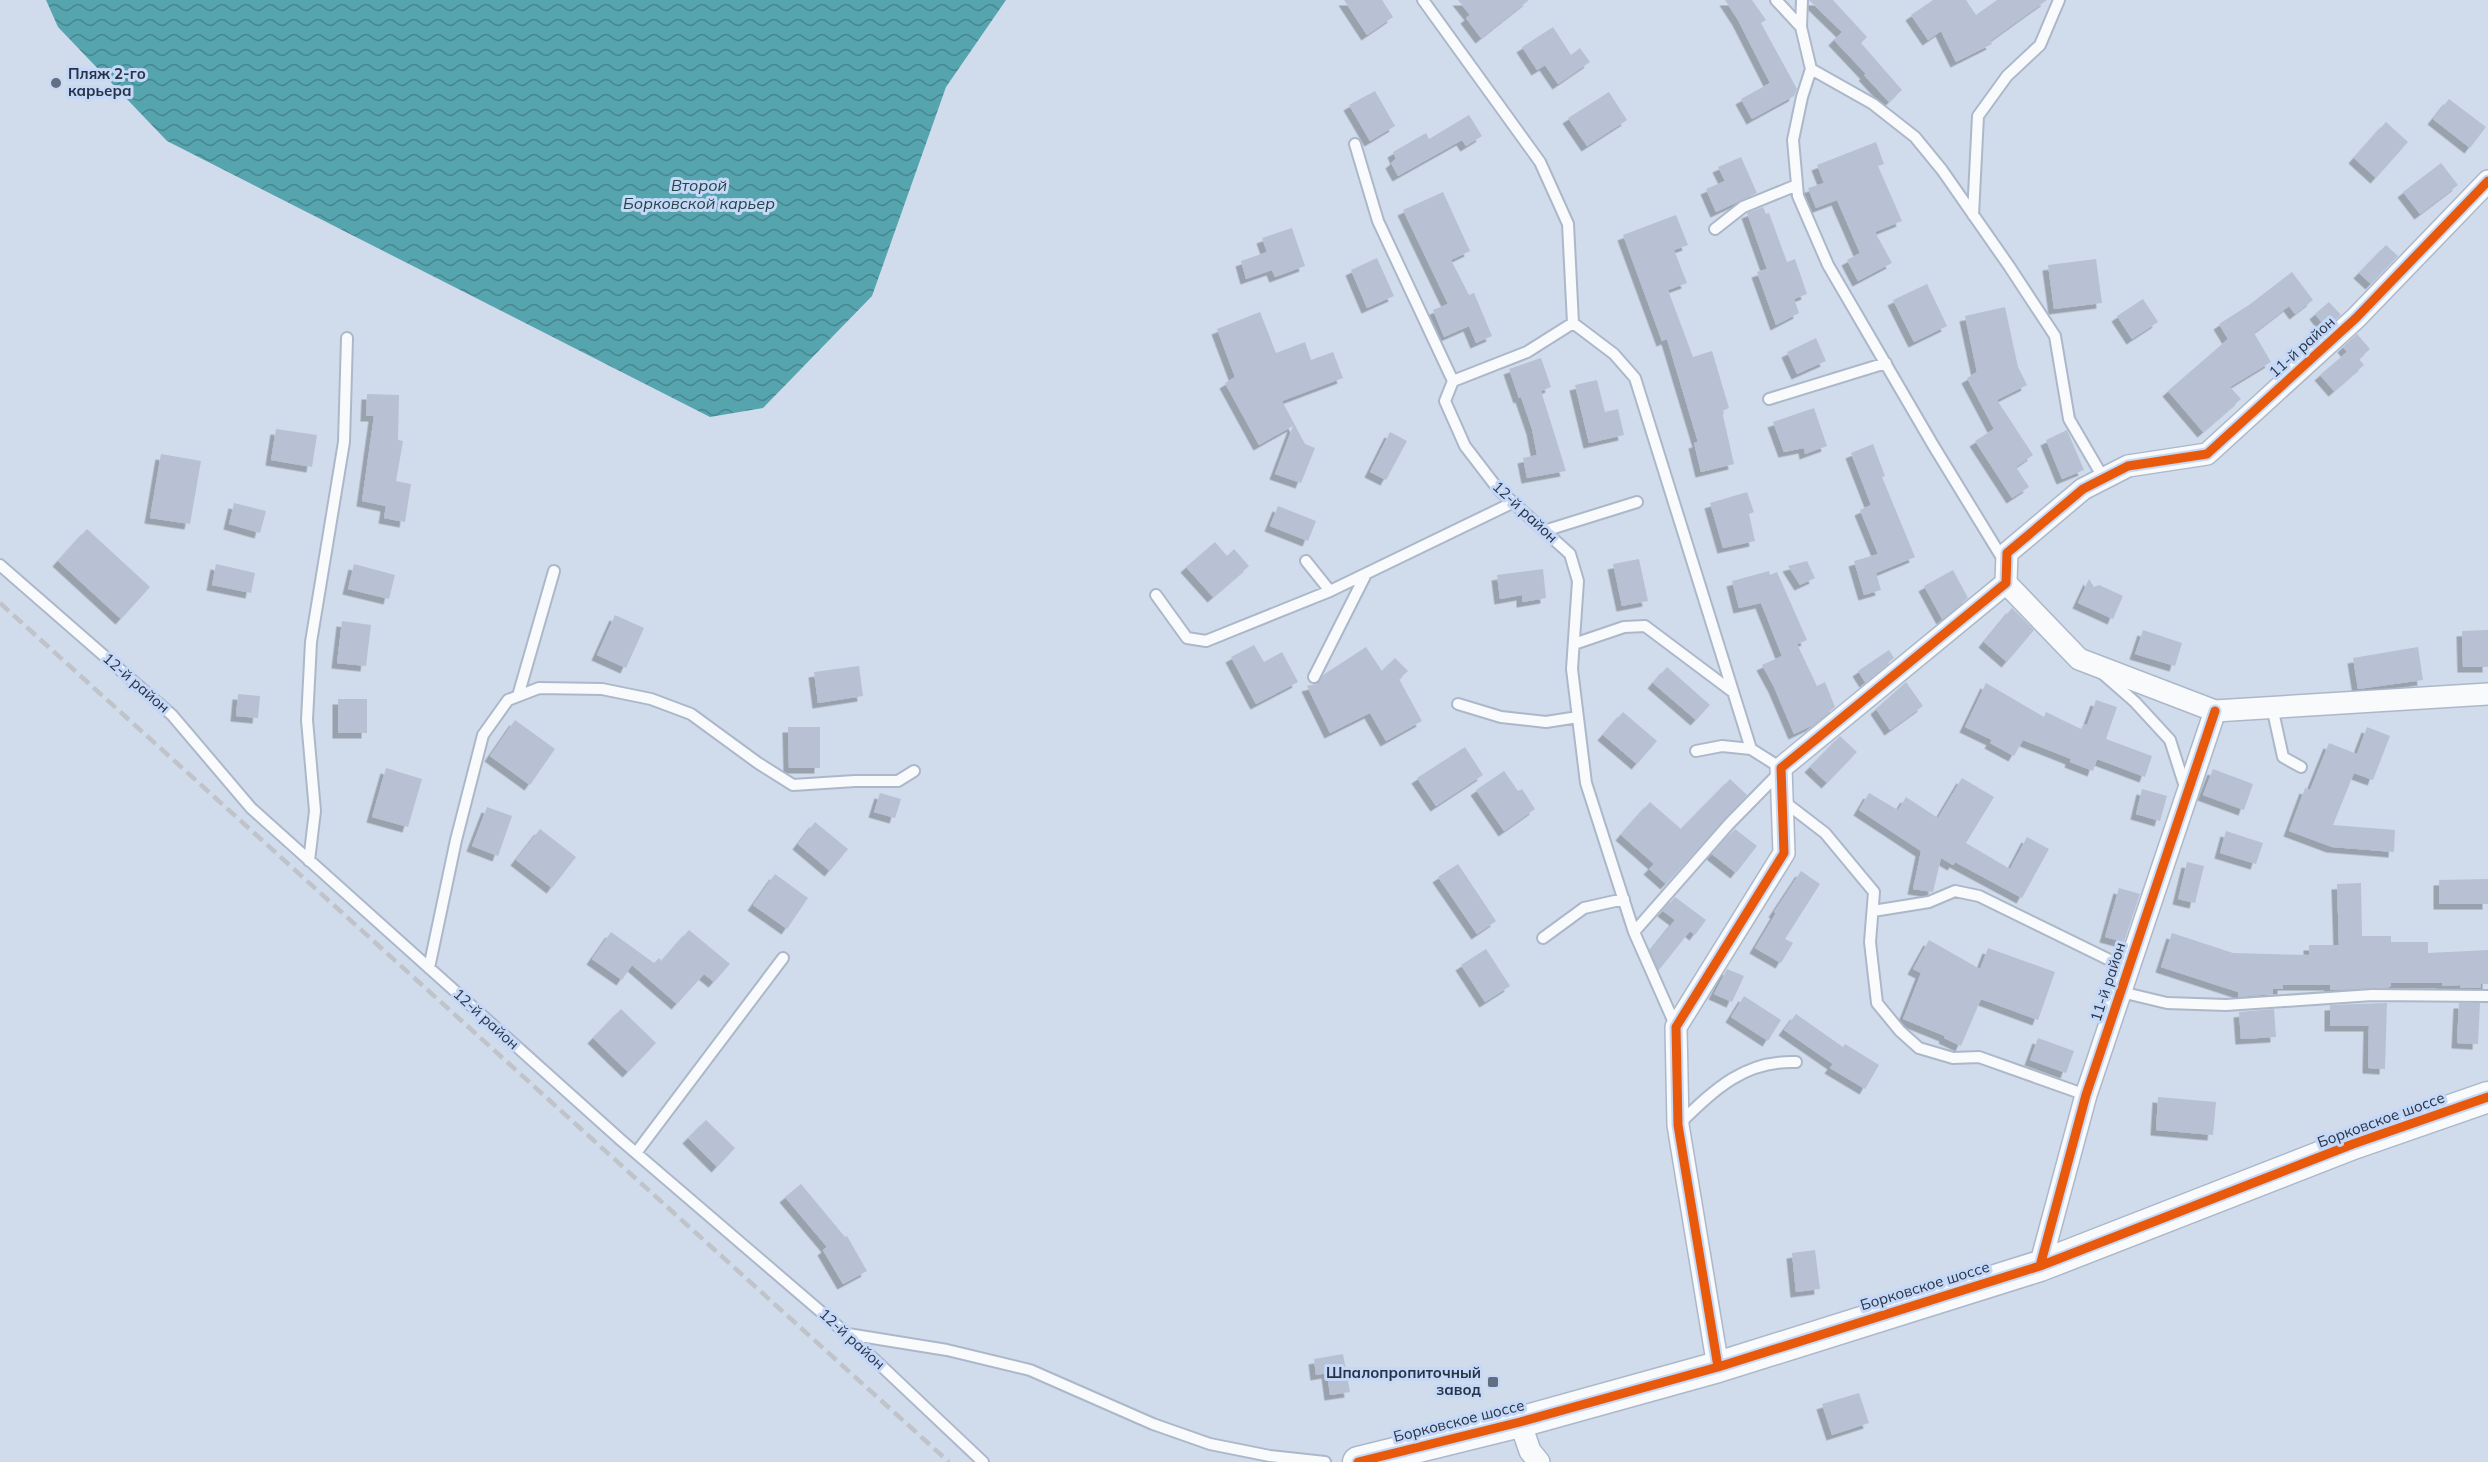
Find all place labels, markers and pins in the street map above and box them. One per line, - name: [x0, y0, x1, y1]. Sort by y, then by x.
- place label: Пляж 2-го карьера: [68, 64, 146, 100]
- marker: Пляж 2-го карьера: [49, 76, 63, 90]
- place label: Шпалопропиточный завод: [1326, 1363, 1482, 1399]
- marker: Шпалопропиточный завод: [1486, 1375, 1500, 1389]

